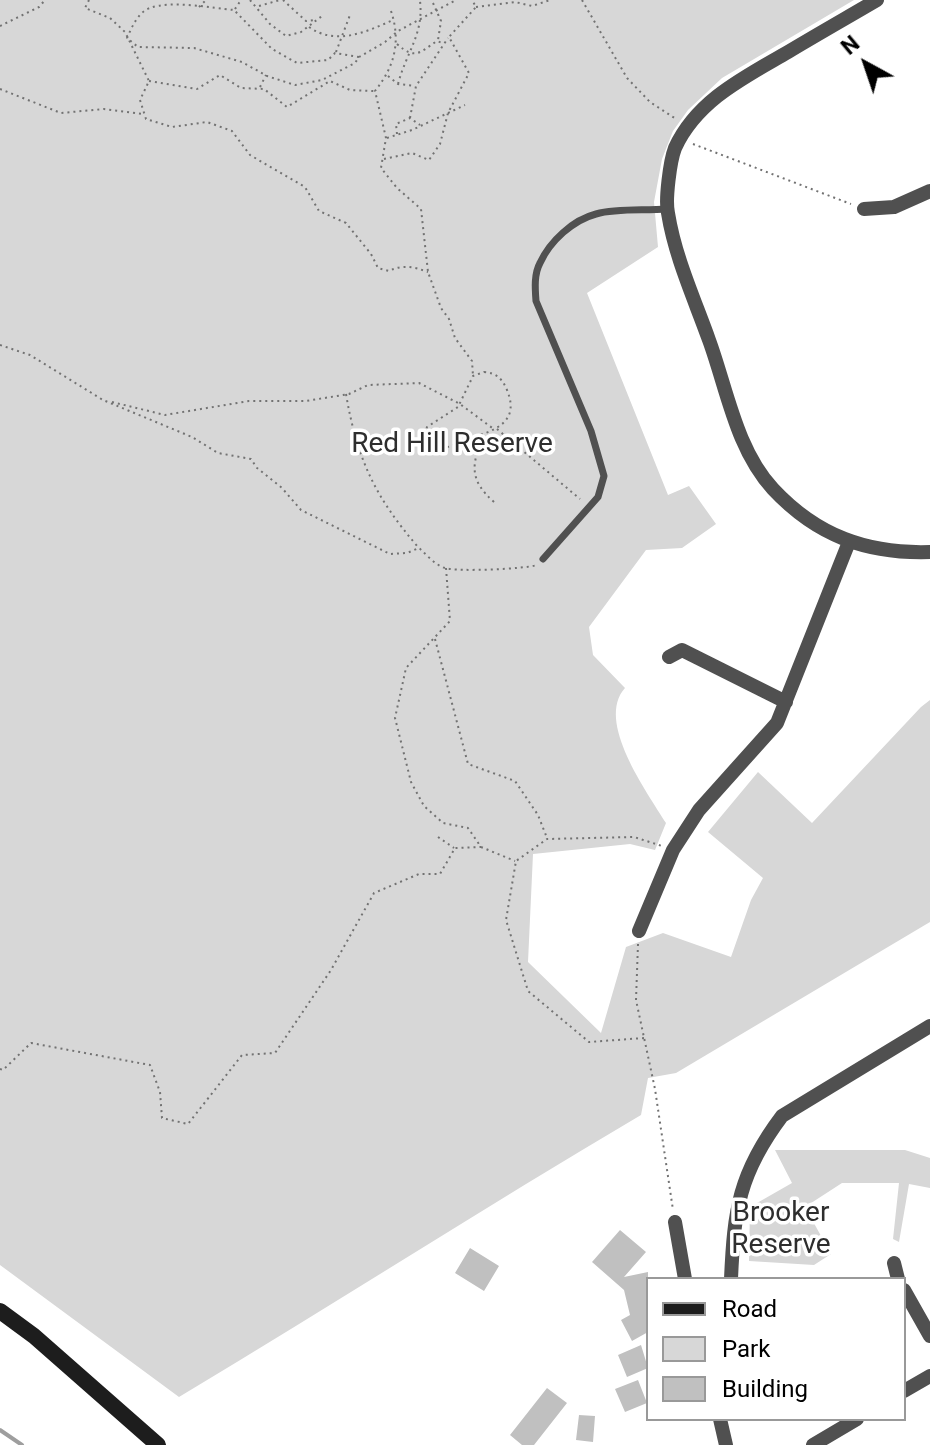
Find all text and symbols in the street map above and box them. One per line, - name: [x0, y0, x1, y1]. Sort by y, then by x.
- north arrow: [826, 24, 906, 104]
- text: N: [836, 31, 864, 60]
- park label: Red Hill Reserve: [351, 428, 553, 462]
- park label: Brooker Reserve: [731, 1197, 831, 1263]
- legend: [646, 1277, 906, 1421]
- text: Road: [722, 1295, 777, 1323]
- text: Park: [722, 1335, 770, 1363]
- text: Building: [722, 1375, 808, 1403]

